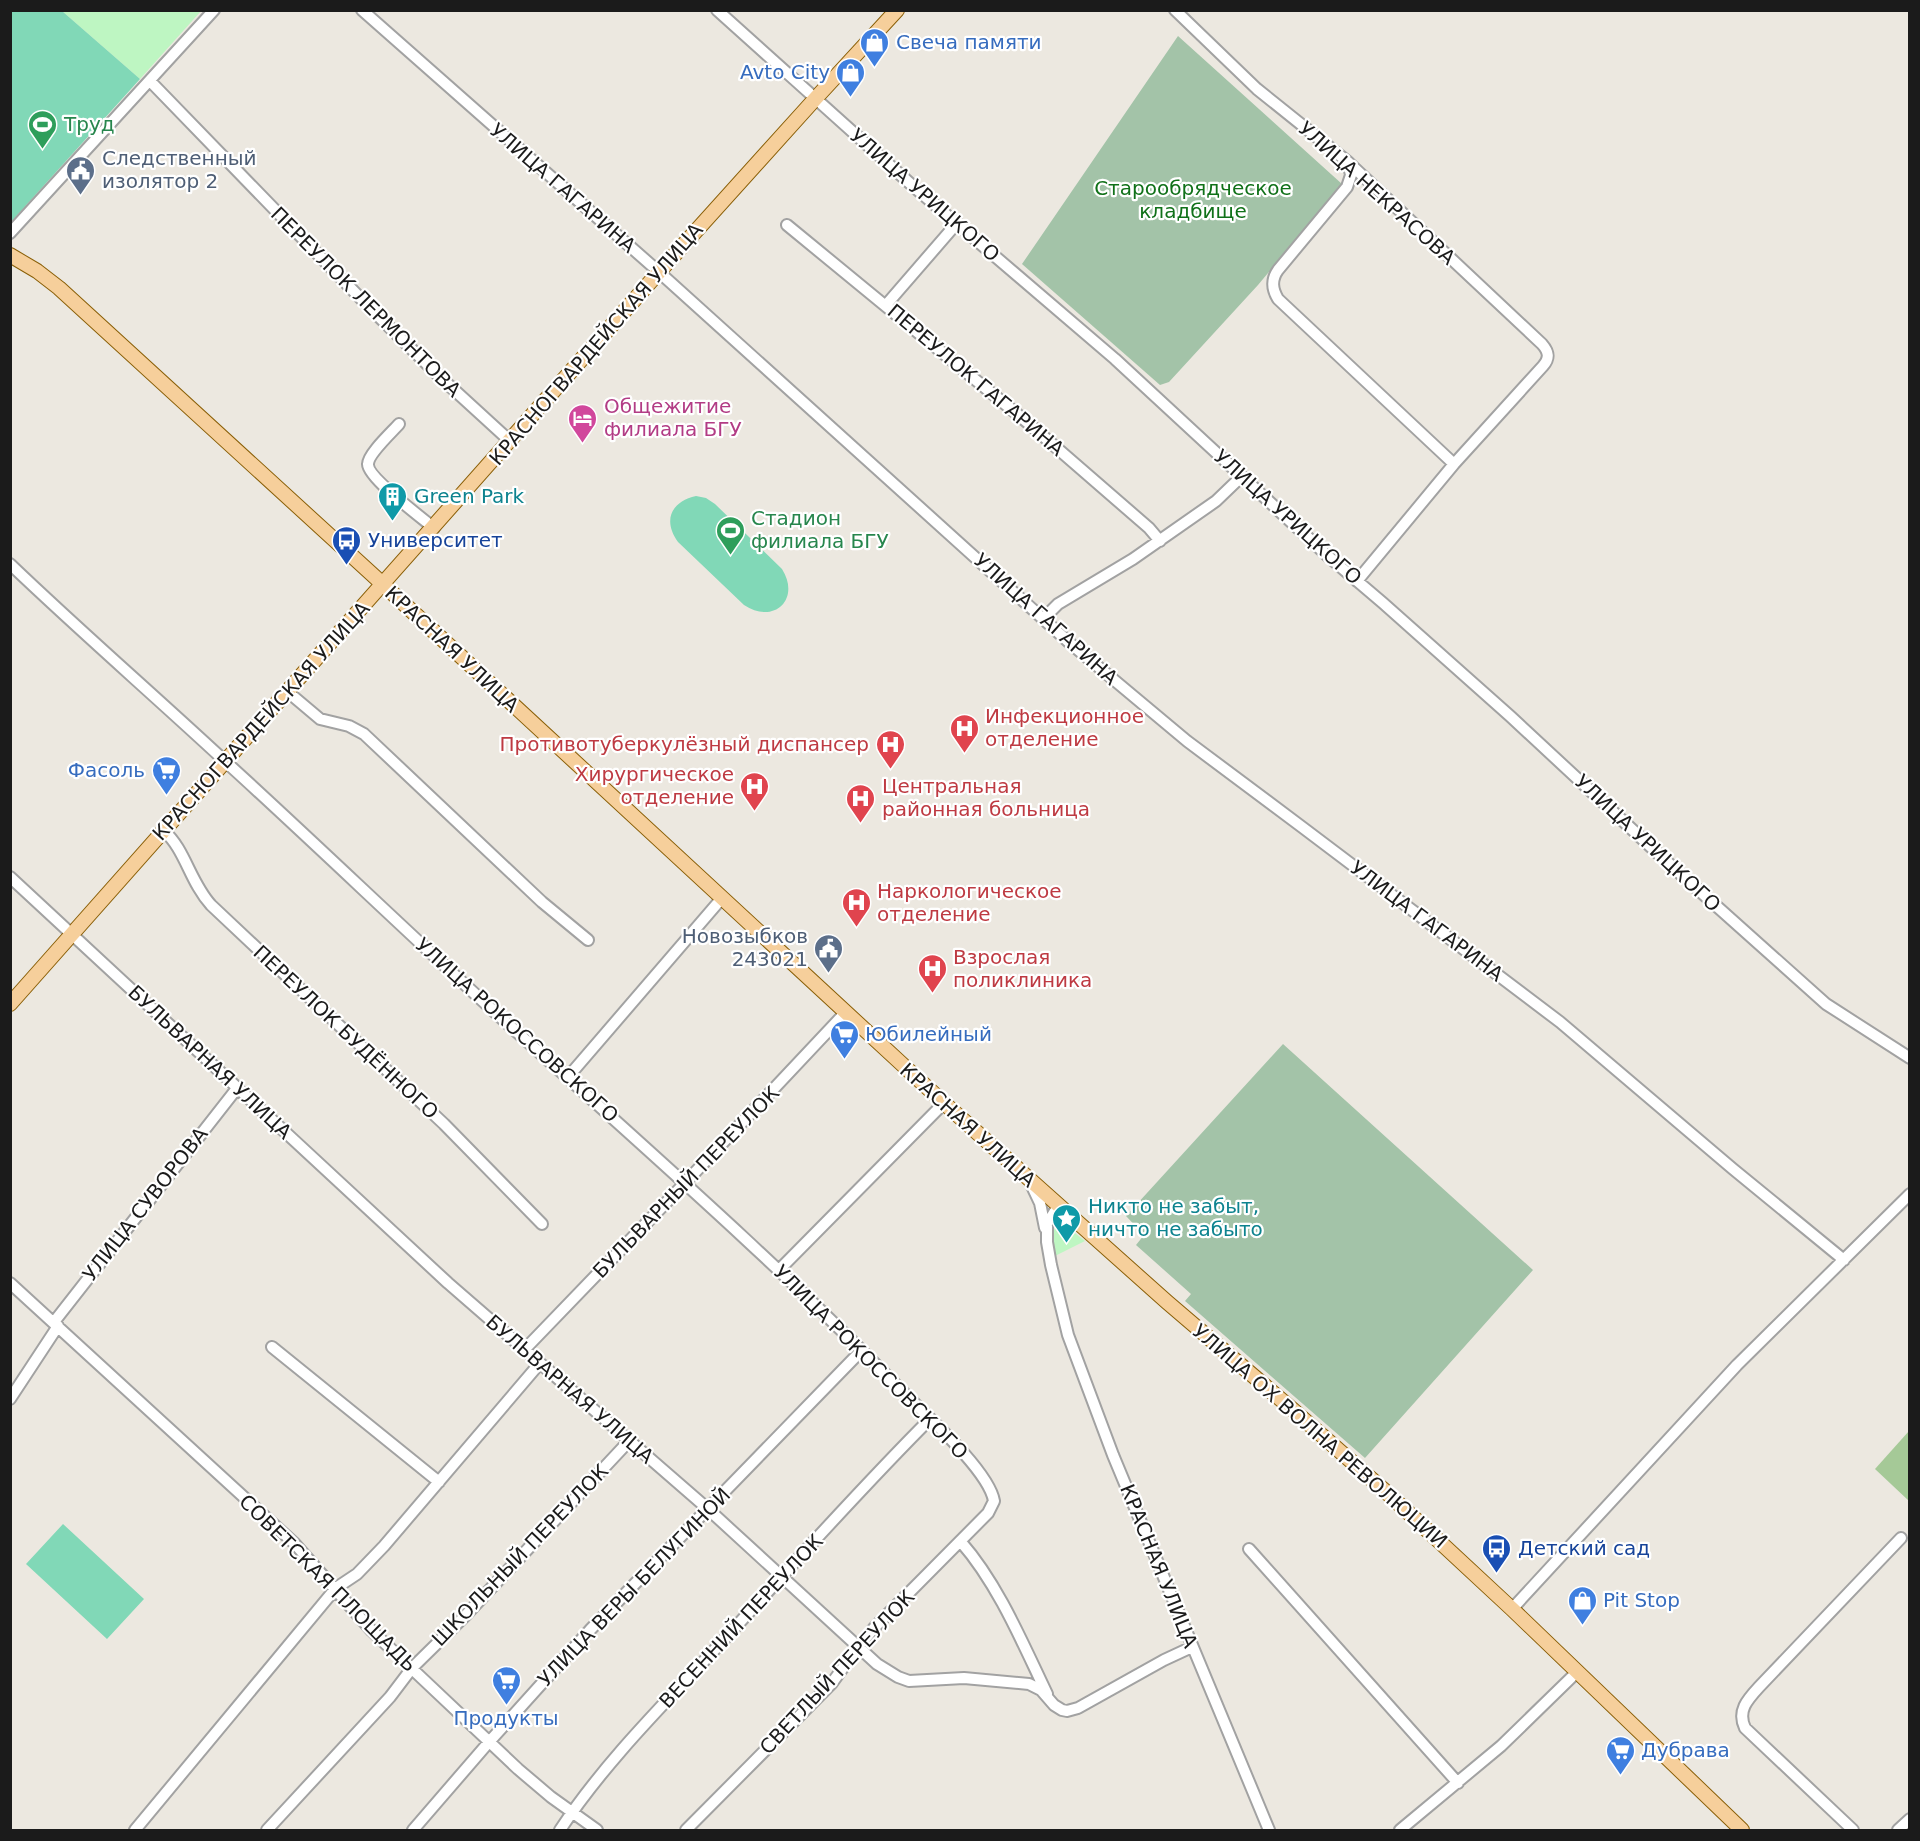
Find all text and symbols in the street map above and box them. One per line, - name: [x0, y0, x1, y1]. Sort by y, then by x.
- shop icon: Свеча памяти: [859, 26, 891, 68]
- place label: Свеча памяти: [896, 30, 1042, 54]
- shop icon: Avto City: [835, 56, 867, 98]
- place label: Avto City: [740, 60, 830, 84]
- sports icon: Труд: [27, 108, 59, 150]
- place label: Труд: [63, 112, 115, 136]
- street label: УЛИЦА НЕКРАСОВА: [1294, 116, 1461, 270]
- street label: УЛИЦА ГАГАРИНА: [485, 118, 641, 258]
- street label: УЛИЦА УРИЦКОГО: [845, 123, 1005, 267]
- place label: Следственный изолятор 2: [102, 146, 257, 193]
- public building icon: Следственный изолятор 2: [65, 154, 97, 196]
- park label: Старообрядческое кладбище: [1094, 176, 1292, 223]
- street label: ПЕРЕУЛОК ЛЕРМОНТОВА: [266, 202, 466, 402]
- street label: КРАСНОГВАРДЕЙСКАЯ УЛИЦА: [484, 218, 708, 470]
- street label: ПЕРЕУЛОК ГАГАРИНА: [883, 299, 1070, 461]
- place label: Общежитие филиала БГУ: [604, 394, 742, 441]
- hotel icon: Общежитие филиала БГУ: [567, 402, 599, 444]
- street label: УЛИЦА УРИЦКОГО: [1209, 444, 1367, 590]
- building icon: Green Park: [377, 480, 409, 522]
- place label: Green Park: [414, 484, 525, 508]
- place label: Стадион филиала БГУ: [751, 506, 889, 553]
- sports icon: Стадион филиала БГУ: [714, 514, 746, 556]
- bus stop icon: Университет: [331, 524, 363, 566]
- place label: Университет: [368, 528, 503, 552]
- street label: УЛИЦА ГАГАРИНА: [969, 548, 1123, 690]
- street label: КРАСНАЯ УЛИЦА: [380, 581, 524, 717]
- street label: КРАСНОГВАРДЕЙСКАЯ УЛИЦА: [147, 596, 375, 845]
- place label: Инфекционное отделение: [985, 704, 1144, 751]
- hospital icon: Инфекционное отделение: [948, 712, 980, 754]
- hospital icon: Противотуберкулёзный диспансер: [874, 728, 906, 770]
- place label: Противотуберкулёзный диспансер: [499, 732, 869, 756]
- supermarket icon: Фасоль: [150, 754, 182, 796]
- place label: Фасоль: [68, 758, 145, 782]
- place label: Хирургическое отделение: [575, 762, 734, 809]
- street label: УЛИЦА УРИЦКОГО: [1570, 769, 1726, 917]
- hospital icon: Хирургическое отделение: [739, 770, 771, 812]
- place label: Центральная районная больница: [882, 774, 1090, 821]
- hospital icon: Центральная районная больница: [845, 782, 877, 824]
- street label: УЛИЦА ГАГАРИНА: [1346, 856, 1508, 987]
- place label: Наркологическое отделение: [877, 879, 1062, 926]
- hospital icon: Наркологическое отделение: [840, 886, 872, 928]
- place label: Новозыбков 243021: [682, 924, 808, 971]
- public building icon: Новозыбков 243021: [813, 932, 845, 974]
- street label: УЛИЦА РОКОССОВСКОГО: [411, 933, 623, 1127]
- street label: ПЕРЕУЛОК БУДЁННОГО: [249, 940, 443, 1124]
- place label: Взрослая поликлиника: [953, 945, 1092, 992]
- hospital icon: Взрослая поликлиника: [916, 952, 948, 994]
- street label: БУЛЬВАРНАЯ УЛИЦА: [123, 980, 297, 1144]
- supermarket icon: Юбилейный: [828, 1018, 860, 1060]
- place label: Юбилейный: [865, 1022, 992, 1046]
- street label: КРАСНАЯ УЛИЦА: [895, 1058, 1041, 1192]
- street label: БУЛЬВАРНЫЙ ПЕРЕУЛОК: [588, 1081, 784, 1283]
- street label: УЛИЦА СУВОРОВА: [77, 1122, 213, 1286]
- place label: Никто не забыт, ничто не забыто: [1088, 1194, 1263, 1241]
- place icon: Никто не забыт, ничто не забыто: [1051, 1202, 1083, 1244]
- street label: УЛИЦА РОКОССОВСКОГО: [769, 1260, 973, 1464]
- street label: БУЛЬВАРНАЯ УЛИЦА: [481, 1310, 659, 1469]
- street label: УЛИЦА ОХ ВОЛНА РЕВОЛЮЦИИ: [1188, 1319, 1452, 1553]
- street label: ШКОЛЬНЫЙ ПЕРЕУЛОК: [427, 1459, 613, 1651]
- street label: КРАСНАЯ УЛИЦА: [1115, 1481, 1203, 1652]
- street label: УЛИЦА ВЕРЫ БЕЛУГИНОЙ: [533, 1483, 735, 1691]
- street label: СОВЕТСКАЯ ПЛОЩАДЬ: [234, 1489, 422, 1677]
- street label: ВЕСЕННИЙ ПЕРЕУЛОК: [654, 1529, 828, 1713]
- bus stop icon: Детский сад: [1481, 1532, 1513, 1574]
- place label: Детский сад: [1518, 1536, 1650, 1560]
- shop icon: Pit Stop: [1566, 1584, 1598, 1626]
- street label: СВЕТЛЫЙ ПЕРЕУЛОК: [755, 1585, 919, 1759]
- place label: Pit Stop: [1603, 1588, 1680, 1612]
- supermarket icon: Продукты: [490, 1664, 522, 1706]
- place label: Продукты: [453, 1706, 559, 1730]
- supermarket icon: Дубрава: [1604, 1734, 1636, 1776]
- place label: Дубрава: [1641, 1738, 1730, 1762]

